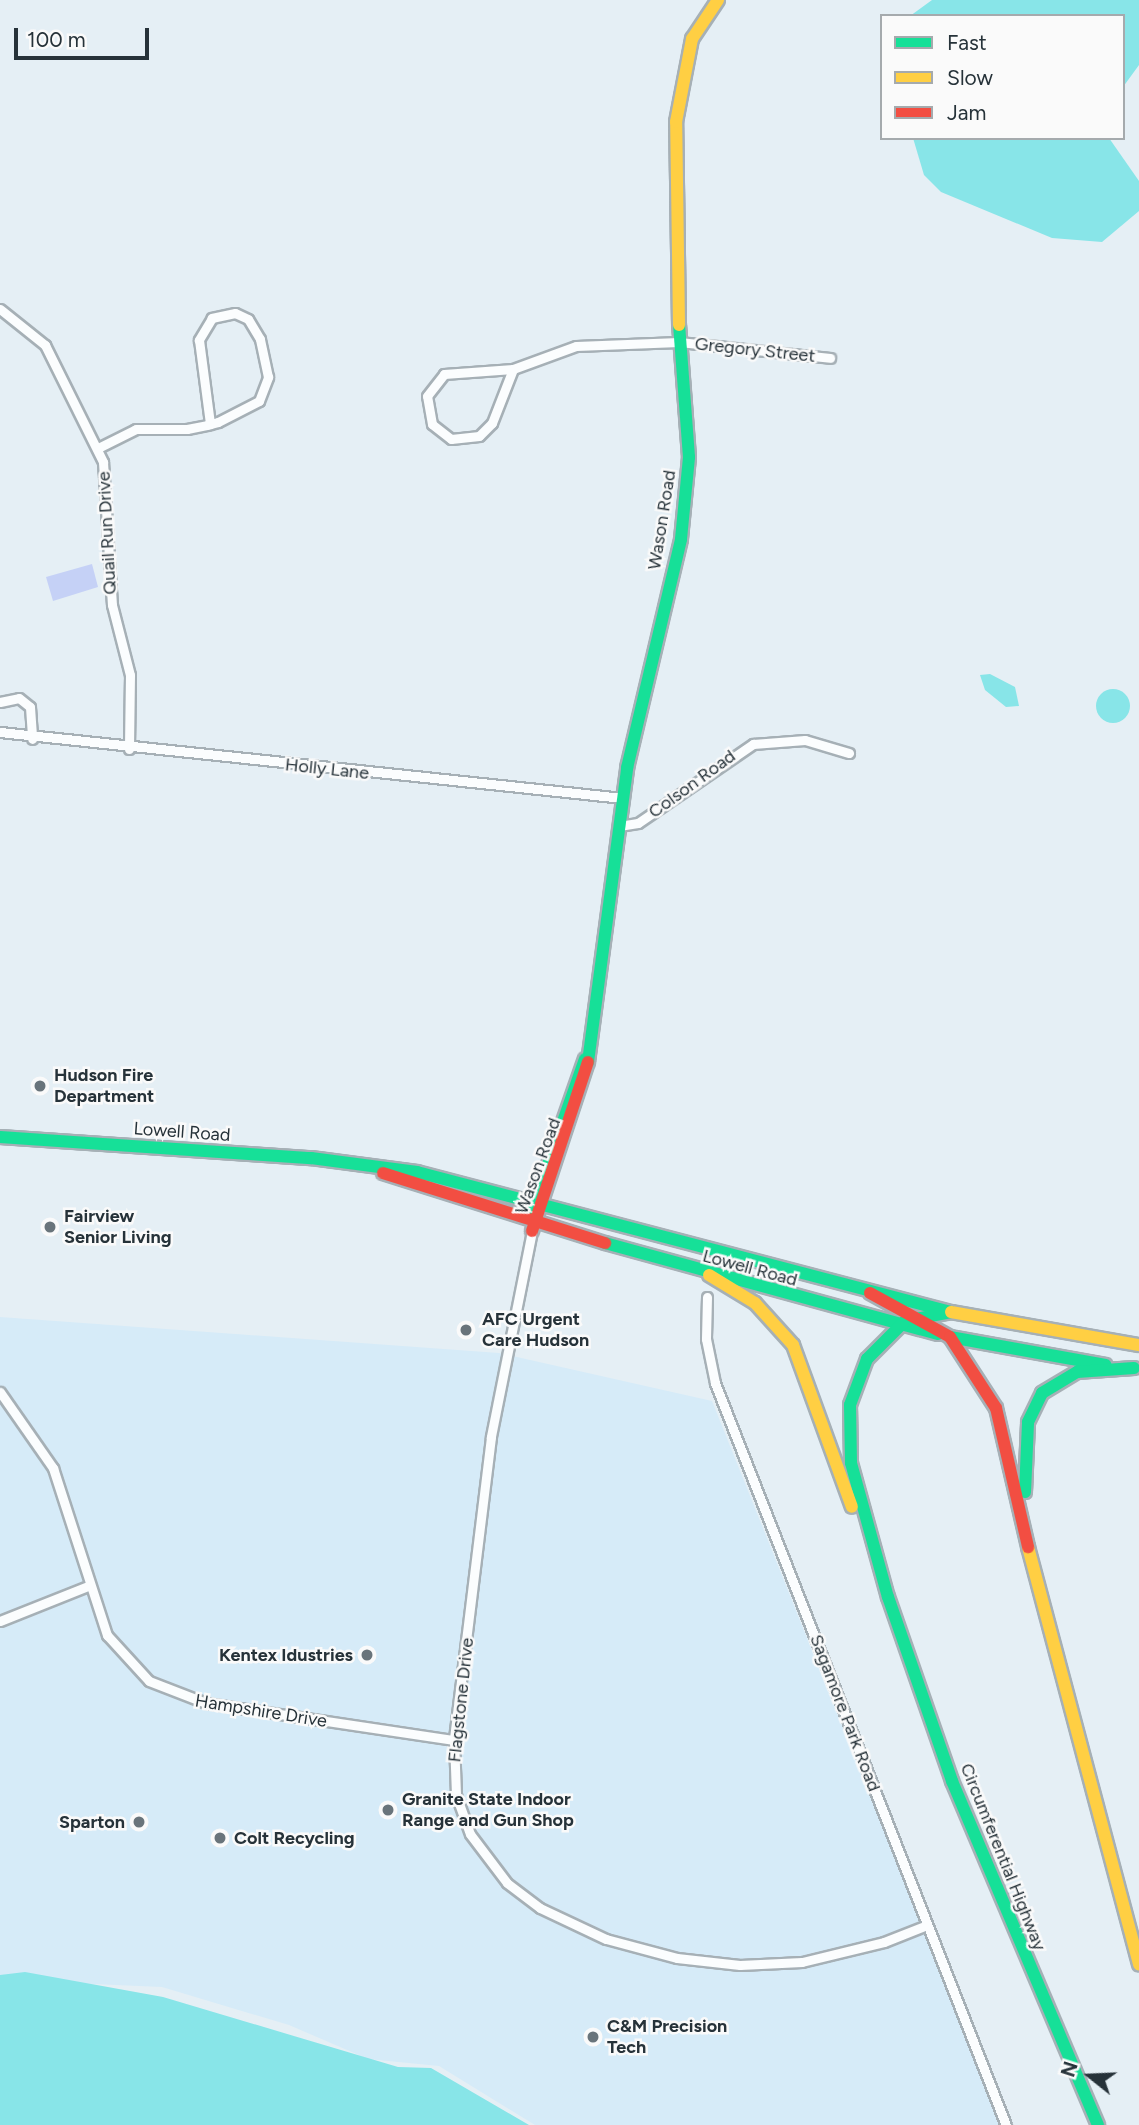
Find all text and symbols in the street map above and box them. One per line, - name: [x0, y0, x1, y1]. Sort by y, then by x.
- scale bar: [18, 14, 152, 58]
- legend: [880, 14, 1125, 140]
- text: 100 m: [27, 27, 86, 52]
- text: Fast: [947, 30, 987, 55]
- text: Slow: [947, 65, 993, 90]
- text: Jam: [947, 100, 986, 125]
- street label: Gregory Street: [694, 333, 816, 367]
- street label: Wason Road: [643, 469, 681, 571]
- street label: Quail Run Drive: [93, 471, 121, 595]
- street label: Colson Road: [644, 745, 740, 823]
- street label: Holly Lane: [284, 754, 370, 784]
- place label: Hudson Fire Department: [54, 1065, 154, 1108]
- marker: Hudson Fire Department: [32, 1078, 48, 1094]
- street label: Wason Road: [511, 1115, 565, 1217]
- street label: Lowell Road: [133, 1118, 231, 1146]
- place label: Fairview Senior Living: [64, 1206, 172, 1248]
- marker: Fairview Senior Living: [42, 1219, 58, 1235]
- street label: Lowell Road: [700, 1245, 800, 1291]
- place label: AFC Urgent Care Hudson: [482, 1309, 589, 1352]
- marker: AFC Urgent Care Hudson: [456, 1320, 476, 1340]
- street label: Sagamore Park Road: [805, 1632, 885, 1794]
- street label: Flagstone Drive: [444, 1637, 478, 1763]
- place label: Kentex Idustries: [219, 1644, 353, 1666]
- marker: Kentex Idustries: [359, 1647, 375, 1663]
- street label: Hampshire Drive: [194, 1690, 328, 1732]
- street label: Circumferential Highway: [956, 1760, 1050, 1954]
- place label: Granite State Indoor Range and Gun Shop: [402, 1789, 574, 1832]
- marker: Granite State Indoor Range and Gun Shop: [380, 1802, 396, 1818]
- place label: Sparton: [59, 1811, 125, 1833]
- marker: Sparton: [131, 1814, 147, 1830]
- place label: Colt Recycling: [234, 1827, 355, 1849]
- marker: Colt Recycling: [212, 1830, 228, 1846]
- place label: C&M Precision Tech: [607, 2016, 727, 2058]
- marker: C&M Precision Tech: [585, 2029, 601, 2045]
- north arrow: [1055, 2041, 1125, 2111]
- text: N: [1056, 2059, 1083, 2080]

